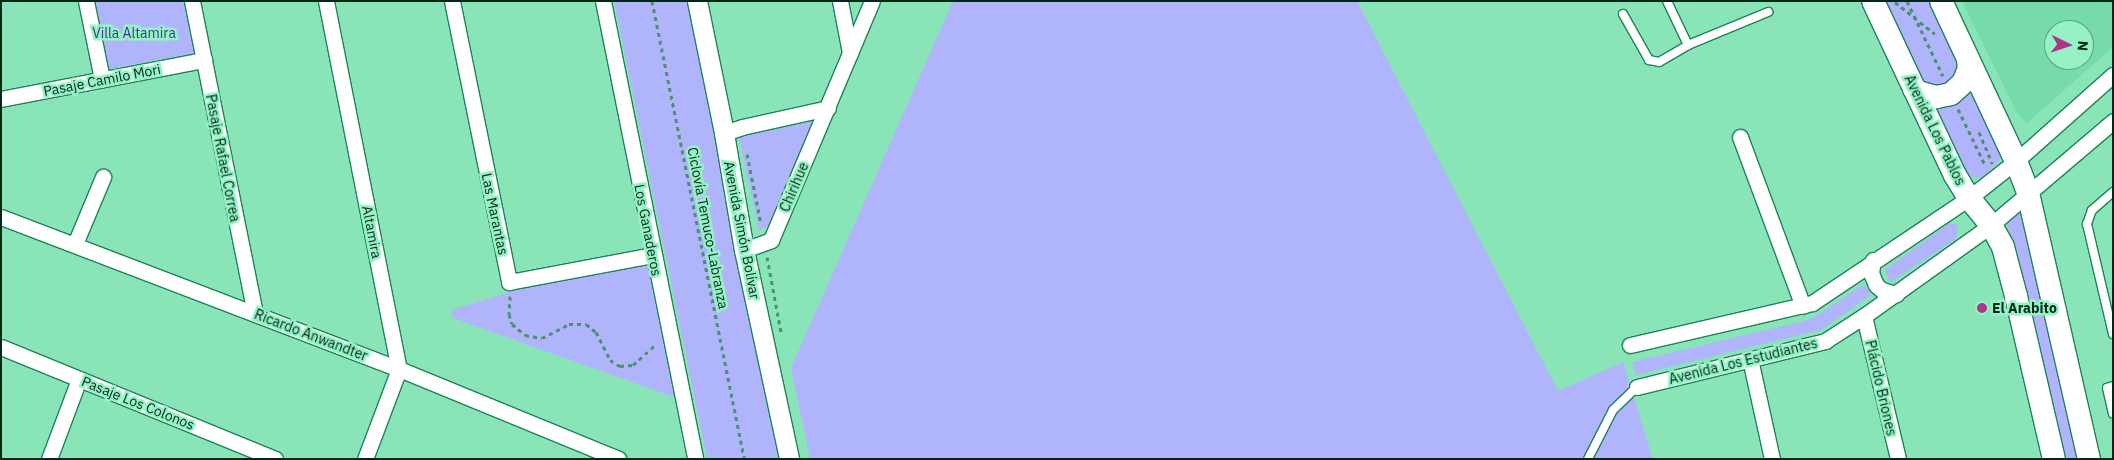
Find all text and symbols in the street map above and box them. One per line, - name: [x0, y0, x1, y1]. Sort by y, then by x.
- north arrow: [2044, 20, 2094, 70]
- park label: Villa Altamira: [92, 25, 176, 41]
- text: N: [2074, 40, 2092, 52]
- street label: Pasaje Camilo Mori: [42, 60, 162, 100]
- street label: Avenida Los Pablos: [1901, 72, 1969, 188]
- street label: Pasaje Rafael Correa: [202, 93, 244, 223]
- street label: Ciclovía Temuco-Labranza: [684, 146, 732, 310]
- street label: Avenida Simón Bolívar: [720, 160, 764, 300]
- street label: Chirihue: [776, 160, 812, 214]
- street label: Las Marantas: [478, 172, 512, 256]
- street label: Los Ganaderos: [631, 183, 665, 277]
- street label: Altamira: [359, 204, 385, 260]
- place label: El Arabito: [1992, 300, 2057, 316]
- marker: El Arabito: [1976, 302, 1988, 314]
- street label: Ricardo Anwandter: [252, 306, 370, 364]
- street label: Avenida Los Estudiantes: [1667, 334, 1819, 388]
- street label: Plácido Briones: [1862, 339, 1900, 437]
- street label: Pasaje Los Colonos: [79, 373, 197, 433]

